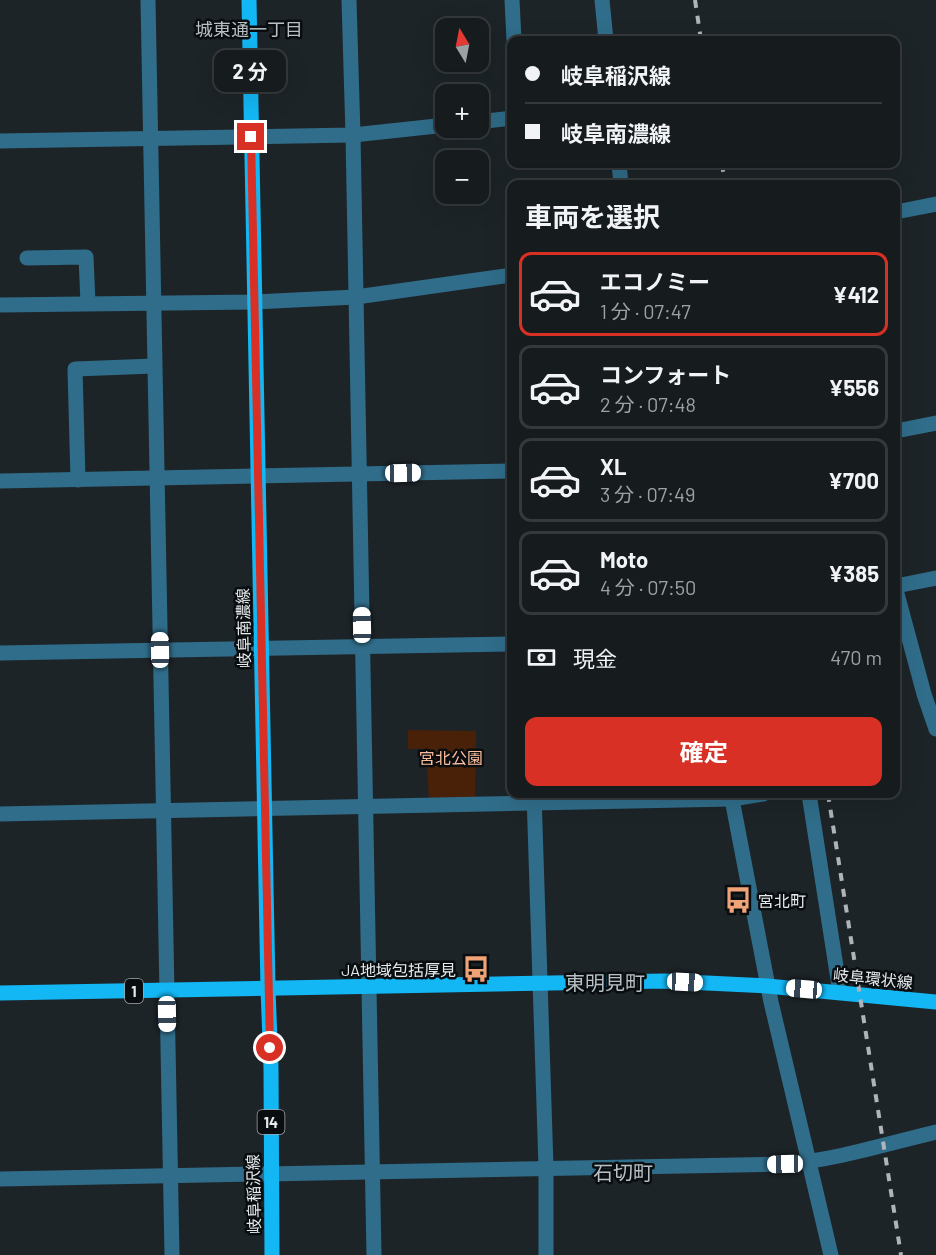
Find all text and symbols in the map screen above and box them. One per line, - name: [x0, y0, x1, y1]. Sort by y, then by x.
- district label: 城東通一丁目: [195, 18, 303, 40]
- north arrow: [435, 18, 489, 72]
- map controls: [435, 18, 489, 204]
- callout: 2 分: [215, 50, 287, 92]
- text: 2 分: [232, 59, 268, 83]
- text: 岐阜稲沢線: [561, 62, 671, 88]
- button: +: [435, 84, 489, 138]
- text: 岐阜南濃線: [561, 120, 671, 146]
- route end: [237, 123, 264, 150]
- button: −: [435, 150, 489, 204]
- text: 車両を選択: [525, 200, 660, 232]
- icon: car: [528, 267, 582, 321]
- text: エコノミー: [600, 268, 710, 294]
- text: ¥412: [833, 281, 879, 307]
- text: 1 分 · 07:47: [600, 299, 691, 323]
- icon: car: [528, 360, 582, 414]
- text: コンフォート: [600, 361, 731, 387]
- text: ¥556: [828, 374, 879, 400]
- text: 2 分 · 07:48: [600, 392, 696, 416]
- icon: car: [528, 453, 582, 507]
- text: XL: [600, 453, 626, 479]
- car: [385, 464, 421, 482]
- text: ¥700: [828, 467, 879, 493]
- text: 3 分 · 07:49: [600, 482, 695, 506]
- icon: car: [528, 546, 582, 600]
- text: Moto: [600, 546, 648, 572]
- text: ¥385: [828, 560, 879, 586]
- text: 4 分 · 07:50: [600, 575, 696, 599]
- street label: 岐阜南濃線: [233, 588, 253, 668]
- car: [353, 607, 371, 643]
- car: [151, 632, 169, 668]
- icon: cash: [525, 641, 558, 674]
- text: 現金: [573, 645, 617, 671]
- text: 470 m: [830, 645, 882, 669]
- button: 確定: [525, 717, 882, 786]
- park label: 宮北公園: [419, 748, 483, 767]
- bus stop icon: 宮北町: [723, 885, 753, 915]
- place label: 宮北町: [758, 891, 806, 910]
- bus stop icon: JA地域包括厚見: [461, 954, 491, 984]
- place label: JA地域包括厚見: [341, 960, 456, 979]
- street label: 岐阜環状線: [832, 964, 914, 992]
- district label: 東明見町: [565, 970, 645, 994]
- car: [667, 972, 703, 992]
- car: [785, 978, 823, 1000]
- road number: 1: [125, 979, 143, 1003]
- car: [158, 996, 176, 1032]
- route start: [256, 1034, 283, 1061]
- road number: 14: [258, 1110, 284, 1134]
- street label: 岐阜稲沢線: [243, 1154, 263, 1234]
- car: [767, 1155, 803, 1173]
- district label: 石切町: [593, 1160, 653, 1184]

